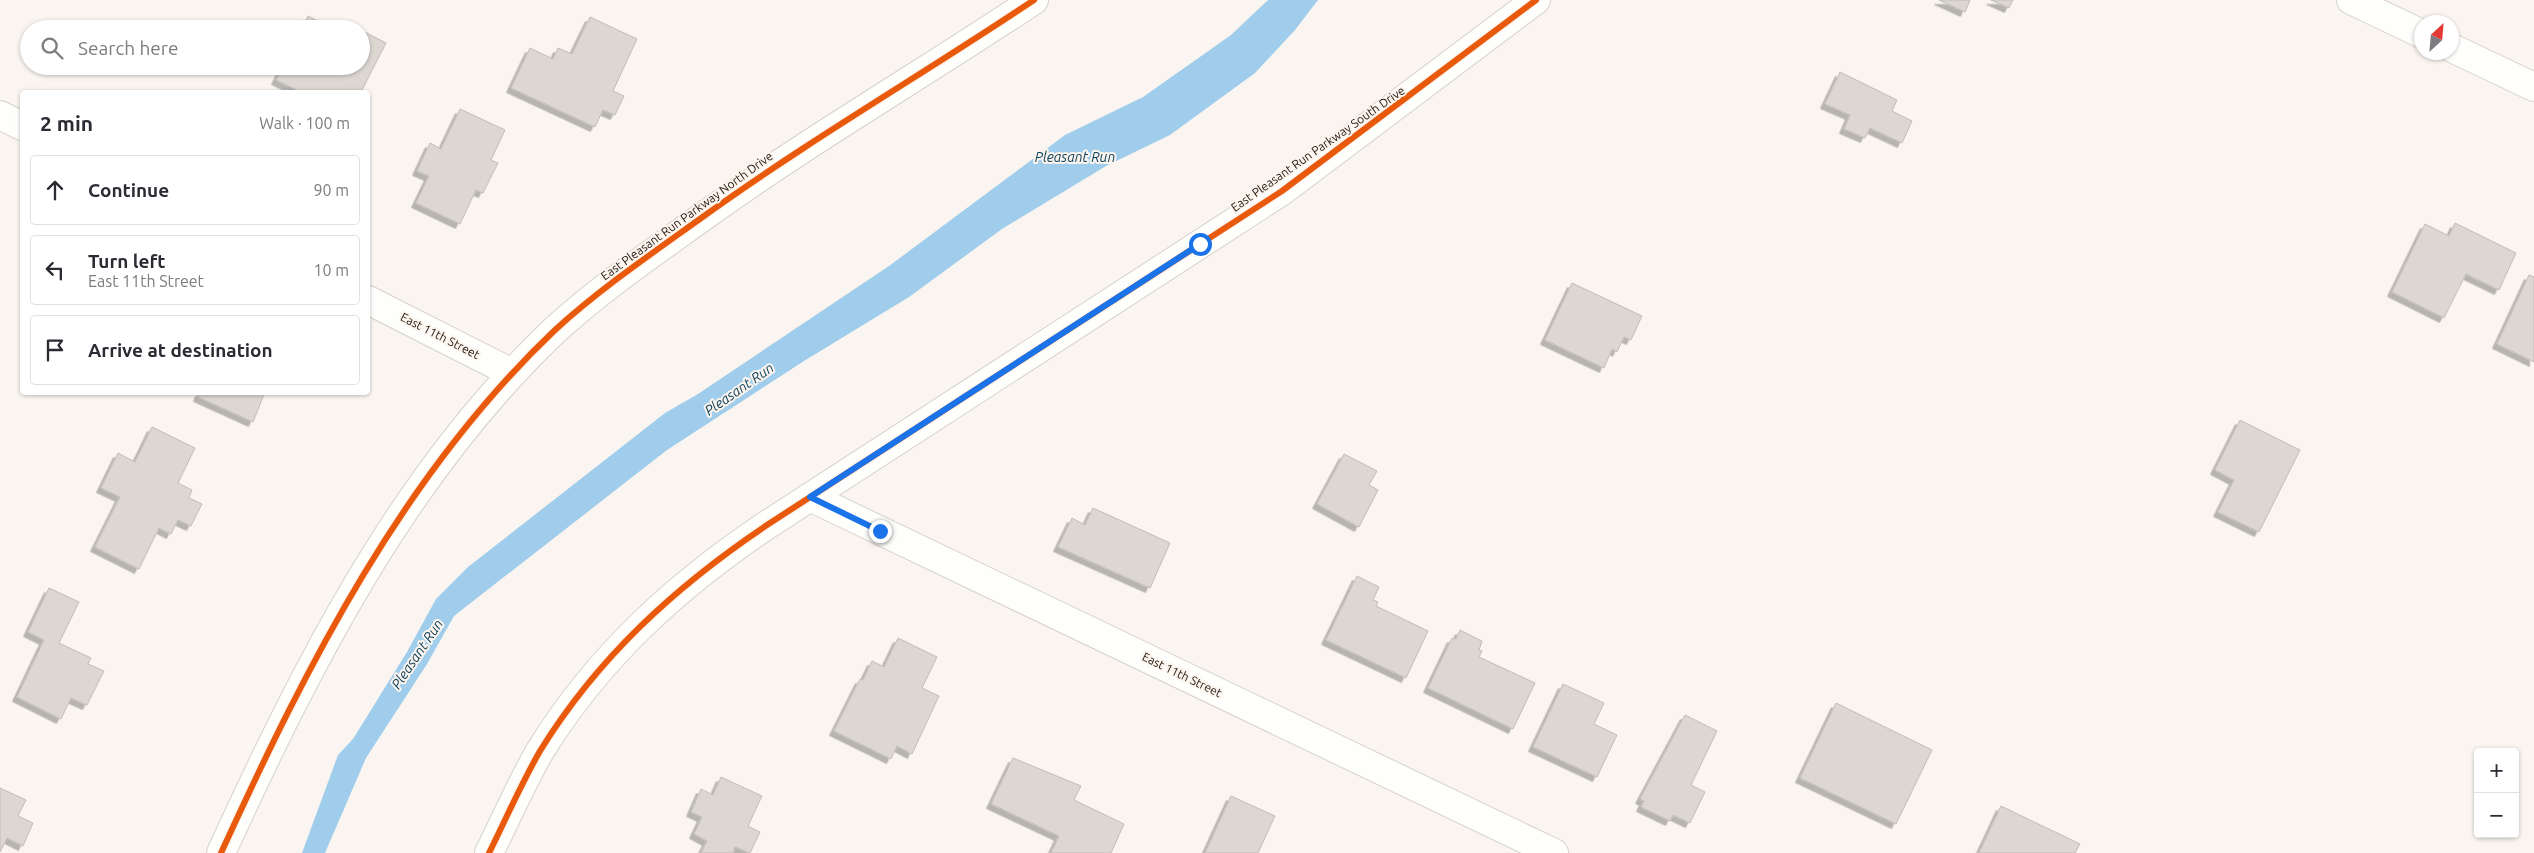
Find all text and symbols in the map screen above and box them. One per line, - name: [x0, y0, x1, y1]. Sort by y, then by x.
- north arrow: [2414, 15, 2459, 60]
- search box: [20, 20, 370, 75]
- icon: search: [38, 34, 66, 62]
- text: Search here: [78, 37, 178, 59]
- street label: East Pleasant Run Parkway South Drive: [1228, 83, 1407, 214]
- text: 2 min: [40, 111, 93, 135]
- text: Walk · 100 m: [259, 114, 350, 132]
- street label: East Pleasant Run Parkway North Drive: [598, 149, 775, 282]
- water label: Pleasant Run: [1035, 149, 1115, 165]
- icon: ahead: [41, 176, 69, 204]
- text: Continue: [88, 179, 169, 201]
- text: 90 m: [313, 181, 349, 199]
- route start: [1189, 233, 1212, 256]
- text: Turn left: [88, 250, 166, 272]
- icon: left: [41, 256, 69, 284]
- text: 10 m: [313, 261, 349, 279]
- text: East 11th Street: [88, 272, 204, 290]
- street label: East 11th Street: [399, 310, 482, 361]
- icon: arrive: [41, 336, 69, 364]
- text: Arrive at destination: [88, 339, 273, 361]
- water label: Pleasant Run: [701, 359, 777, 419]
- route end: [869, 520, 892, 543]
- water label: Pleasant Run: [388, 616, 446, 692]
- street label: East 11th Street: [1140, 650, 1224, 700]
- map controls: [2474, 748, 2519, 838]
- button: +: [2474, 748, 2519, 793]
- button: −: [2474, 793, 2519, 838]

